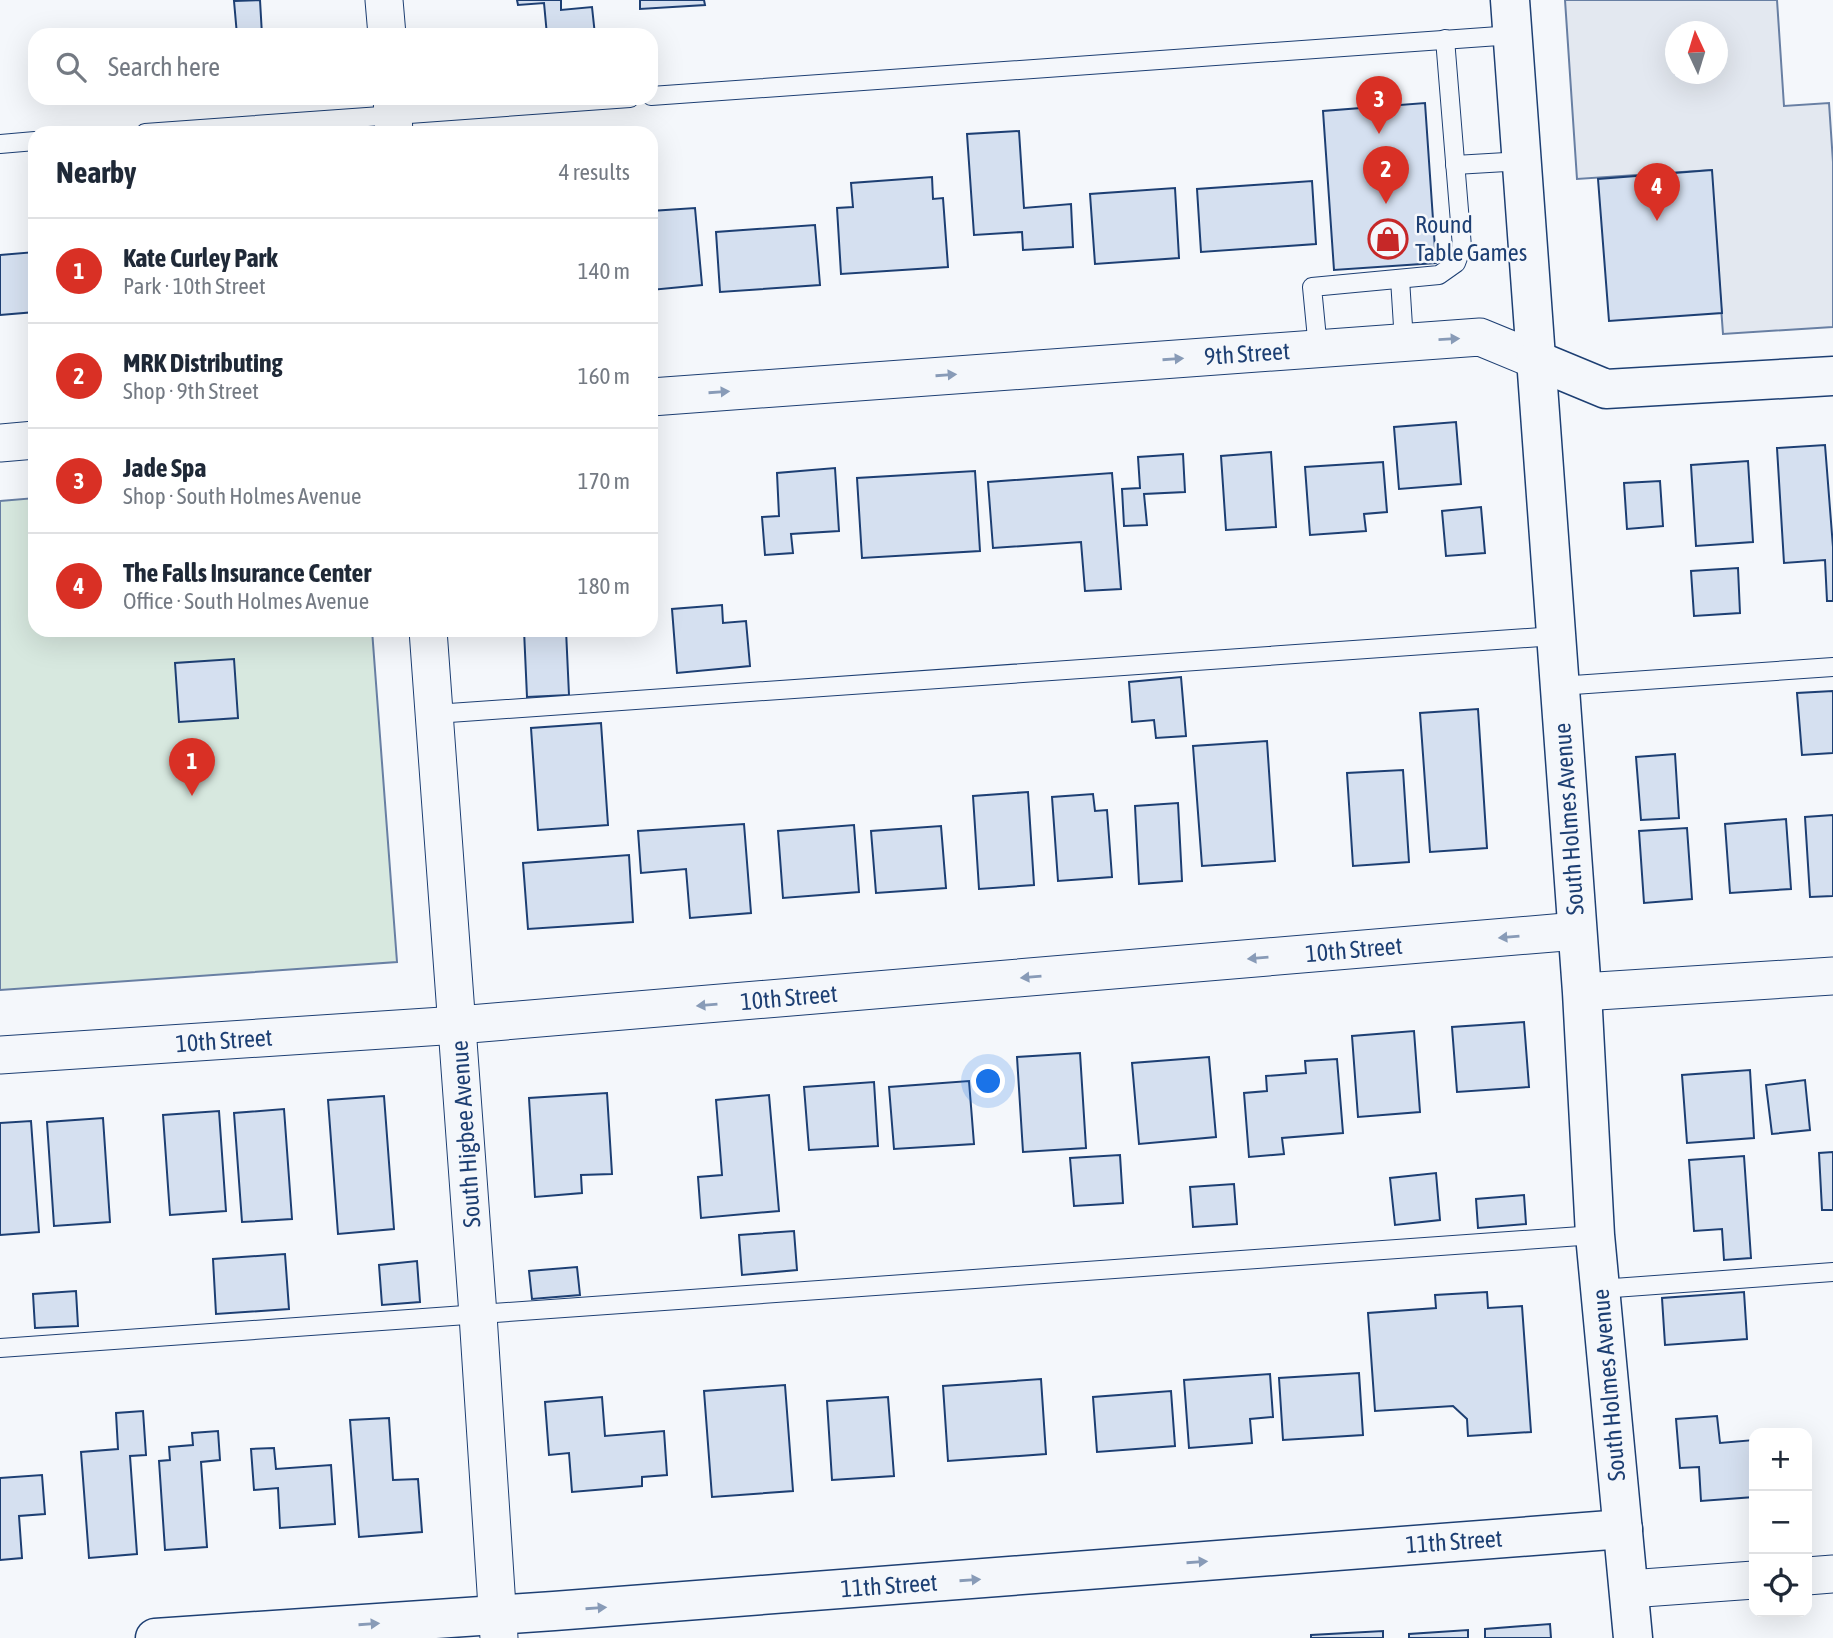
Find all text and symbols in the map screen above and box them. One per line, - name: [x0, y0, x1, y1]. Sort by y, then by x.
- north arrow: [1665, 21, 1728, 84]
- search box: [28, 28, 658, 105]
- icon: search: [52, 48, 90, 86]
- text: Search here: [108, 52, 220, 82]
- pin: 3: [1356, 76, 1402, 134]
- pin: 2: [1363, 146, 1409, 204]
- text: Nearby: [56, 155, 136, 189]
- text: 4 results: [559, 159, 630, 185]
- pin: 4: [1634, 163, 1680, 221]
- place label: Round Table Games: [1415, 211, 1527, 266]
- shop icon: Round Table Games: [1367, 218, 1409, 260]
- text: Kate Curley Park: [123, 243, 278, 273]
- text: 1: [74, 258, 84, 284]
- text: 140 m: [578, 258, 630, 284]
- text: Park · 10th Street: [123, 273, 266, 299]
- one-way arrow: [1438, 333, 1460, 344]
- street label: 9th Street: [1203, 337, 1291, 370]
- text: MRK Distributing: [123, 348, 283, 378]
- one-way arrow: [1162, 353, 1184, 364]
- text: 2: [74, 363, 84, 389]
- text: 160 m: [578, 363, 630, 389]
- one-way arrow: [935, 370, 957, 381]
- text: Shop · 9th Street: [123, 378, 259, 404]
- one-way arrow: [708, 386, 730, 397]
- text: Jade Spa: [123, 453, 206, 483]
- text: 3: [74, 468, 84, 494]
- text: 170 m: [578, 468, 630, 494]
- text: Shop · South Holmes Avenue: [123, 483, 361, 509]
- text: The Falls Insurance Center: [123, 558, 371, 588]
- text: 4: [74, 573, 84, 599]
- text: 180 m: [578, 573, 630, 599]
- text: Office · South Holmes Avenue: [123, 588, 369, 614]
- street label: South Holmes Avenue: [1548, 722, 1589, 916]
- pin: 1: [169, 738, 215, 796]
- street label: 10th Street: [1304, 932, 1404, 967]
- one-way arrow: [1498, 932, 1520, 943]
- one-way arrow: [1247, 953, 1269, 964]
- one-way arrow: [1020, 972, 1042, 983]
- street label: 10th Street: [739, 980, 839, 1015]
- one-way arrow: [696, 999, 718, 1010]
- street label: 10th Street: [175, 1024, 273, 1057]
- street label: South Higbee Avenue: [445, 1040, 486, 1228]
- your location: [971, 1064, 1005, 1098]
- street label: South Holmes Avenue: [1587, 1288, 1630, 1482]
- map controls: [1749, 1428, 1812, 1617]
- button: +: [1749, 1428, 1812, 1491]
- button: −: [1749, 1491, 1812, 1554]
- street label: 11th Street: [1405, 1525, 1503, 1558]
- button: locate: [1749, 1554, 1812, 1617]
- one-way arrow: [1186, 1556, 1208, 1567]
- street label: 11th Street: [840, 1569, 938, 1602]
- one-way arrow: [959, 1574, 981, 1585]
- one-way arrow: [586, 1602, 608, 1613]
- one-way arrow: [359, 1618, 381, 1629]

